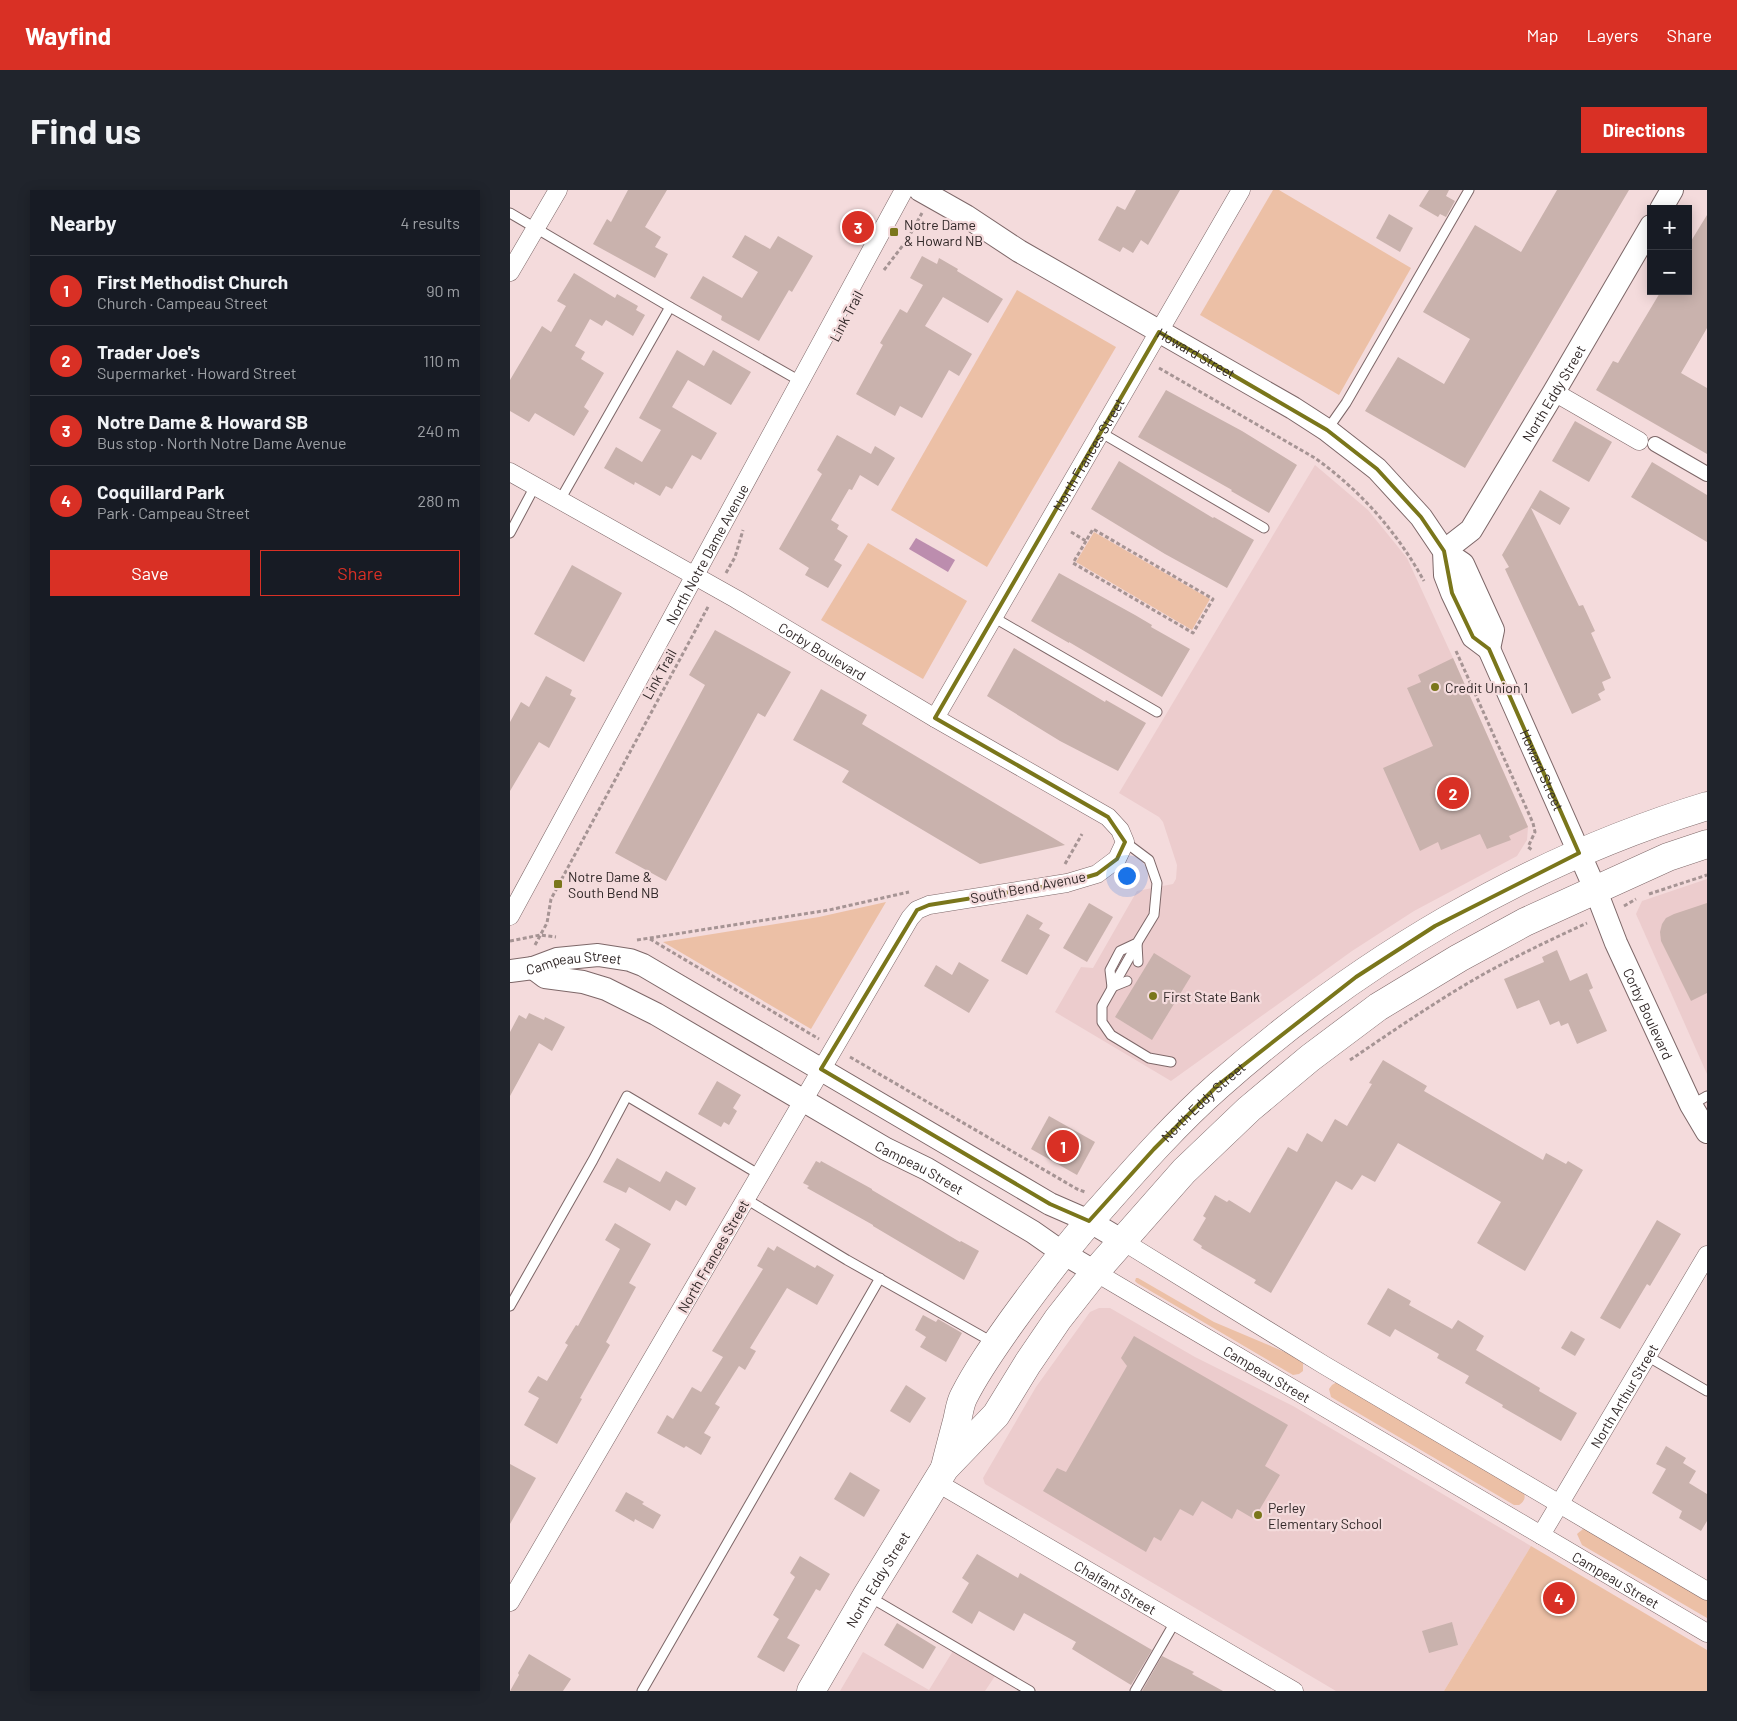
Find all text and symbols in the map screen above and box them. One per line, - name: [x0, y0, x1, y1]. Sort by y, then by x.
- text: Wayfind: [25, 21, 111, 50]
- text: Map: [1526, 24, 1558, 46]
- text: Layers: [1586, 24, 1639, 46]
- text: Share: [1667, 24, 1712, 46]
- button: Directions: [1581, 107, 1707, 153]
- text: Find us: [30, 109, 141, 151]
- map controls: [1647, 205, 1692, 295]
- button: +: [1647, 205, 1692, 250]
- pin: 3: [842, 208, 874, 246]
- text: Nearby: [50, 210, 116, 235]
- text: 4 results: [400, 213, 460, 232]
- place label: Notre Dame & Howard NB: [904, 216, 983, 249]
- marker: Notre Dame & Howard NB: [888, 226, 900, 238]
- button: −: [1647, 250, 1692, 295]
- text: First Methodist Church: [97, 270, 288, 293]
- text: 1: [63, 281, 69, 300]
- text: 90 m: [426, 281, 460, 300]
- street label: Link Trail: [826, 288, 866, 344]
- text: Church · Campeau Street: [97, 293, 268, 312]
- street label: Howard Street: [1154, 324, 1239, 382]
- text: Trader Joe's: [97, 340, 200, 363]
- street label: North Eddy Street: [1518, 342, 1588, 444]
- text: 2: [62, 351, 70, 370]
- text: 110 m: [423, 351, 460, 370]
- text: Supermarket · Howard Street: [97, 363, 297, 382]
- street label: North Frances Street: [1049, 395, 1127, 514]
- text: Notre Dame & Howard SB: [97, 410, 308, 433]
- text: 3: [62, 421, 70, 440]
- text: 240 m: [417, 421, 460, 440]
- text: Bus stop · North Notre Dame Avenue: [97, 433, 347, 452]
- text: Coquillard Park: [97, 480, 225, 503]
- street label: North Notre Dame Avenue: [662, 481, 752, 627]
- text: 4: [61, 491, 71, 510]
- text: 280 m: [418, 491, 460, 510]
- text: Park · Campeau Street: [97, 503, 250, 522]
- button: Save: [50, 550, 250, 596]
- button: Share: [260, 550, 460, 596]
- street label: Corby Boulevard: [776, 618, 869, 683]
- street label: Link Trail: [638, 646, 680, 702]
- place label: Credit Union 1: [1445, 679, 1528, 696]
- marker: Credit Union 1: [1429, 681, 1441, 693]
- street label: Howard Street: [1517, 726, 1568, 813]
- pin: 2: [1437, 774, 1469, 812]
- your location: [1114, 863, 1140, 889]
- street label: South Bend Avenue: [969, 867, 1087, 907]
- place label: Notre Dame & South Bend NB: [568, 868, 659, 901]
- marker: Notre Dame & South Bend NB: [552, 878, 564, 890]
- street label: Campeau Street: [525, 946, 623, 977]
- street label: Corby Boulevard: [1620, 965, 1677, 1062]
- place label: First State Bank: [1163, 988, 1260, 1005]
- marker: First State Bank: [1147, 990, 1159, 1002]
- street label: North Eddy Street: [1157, 1058, 1248, 1145]
- pin: 1: [1047, 1127, 1079, 1165]
- street label: Campeau Street: [872, 1136, 967, 1197]
- street label: North Frances Street: [674, 1196, 752, 1316]
- street label: Campeau Street: [1221, 1341, 1314, 1406]
- street label: North Arthur Street: [1586, 1341, 1661, 1451]
- place label: Perley Elementary School: [1268, 1499, 1382, 1532]
- marker: Perley Elementary School: [1252, 1509, 1264, 1521]
- street label: North Eddy Street: [842, 1528, 913, 1630]
- street label: Campeau Street: [1570, 1547, 1663, 1612]
- street label: Chalfant Street: [1072, 1556, 1160, 1617]
- pin: 4: [1543, 1579, 1575, 1617]

